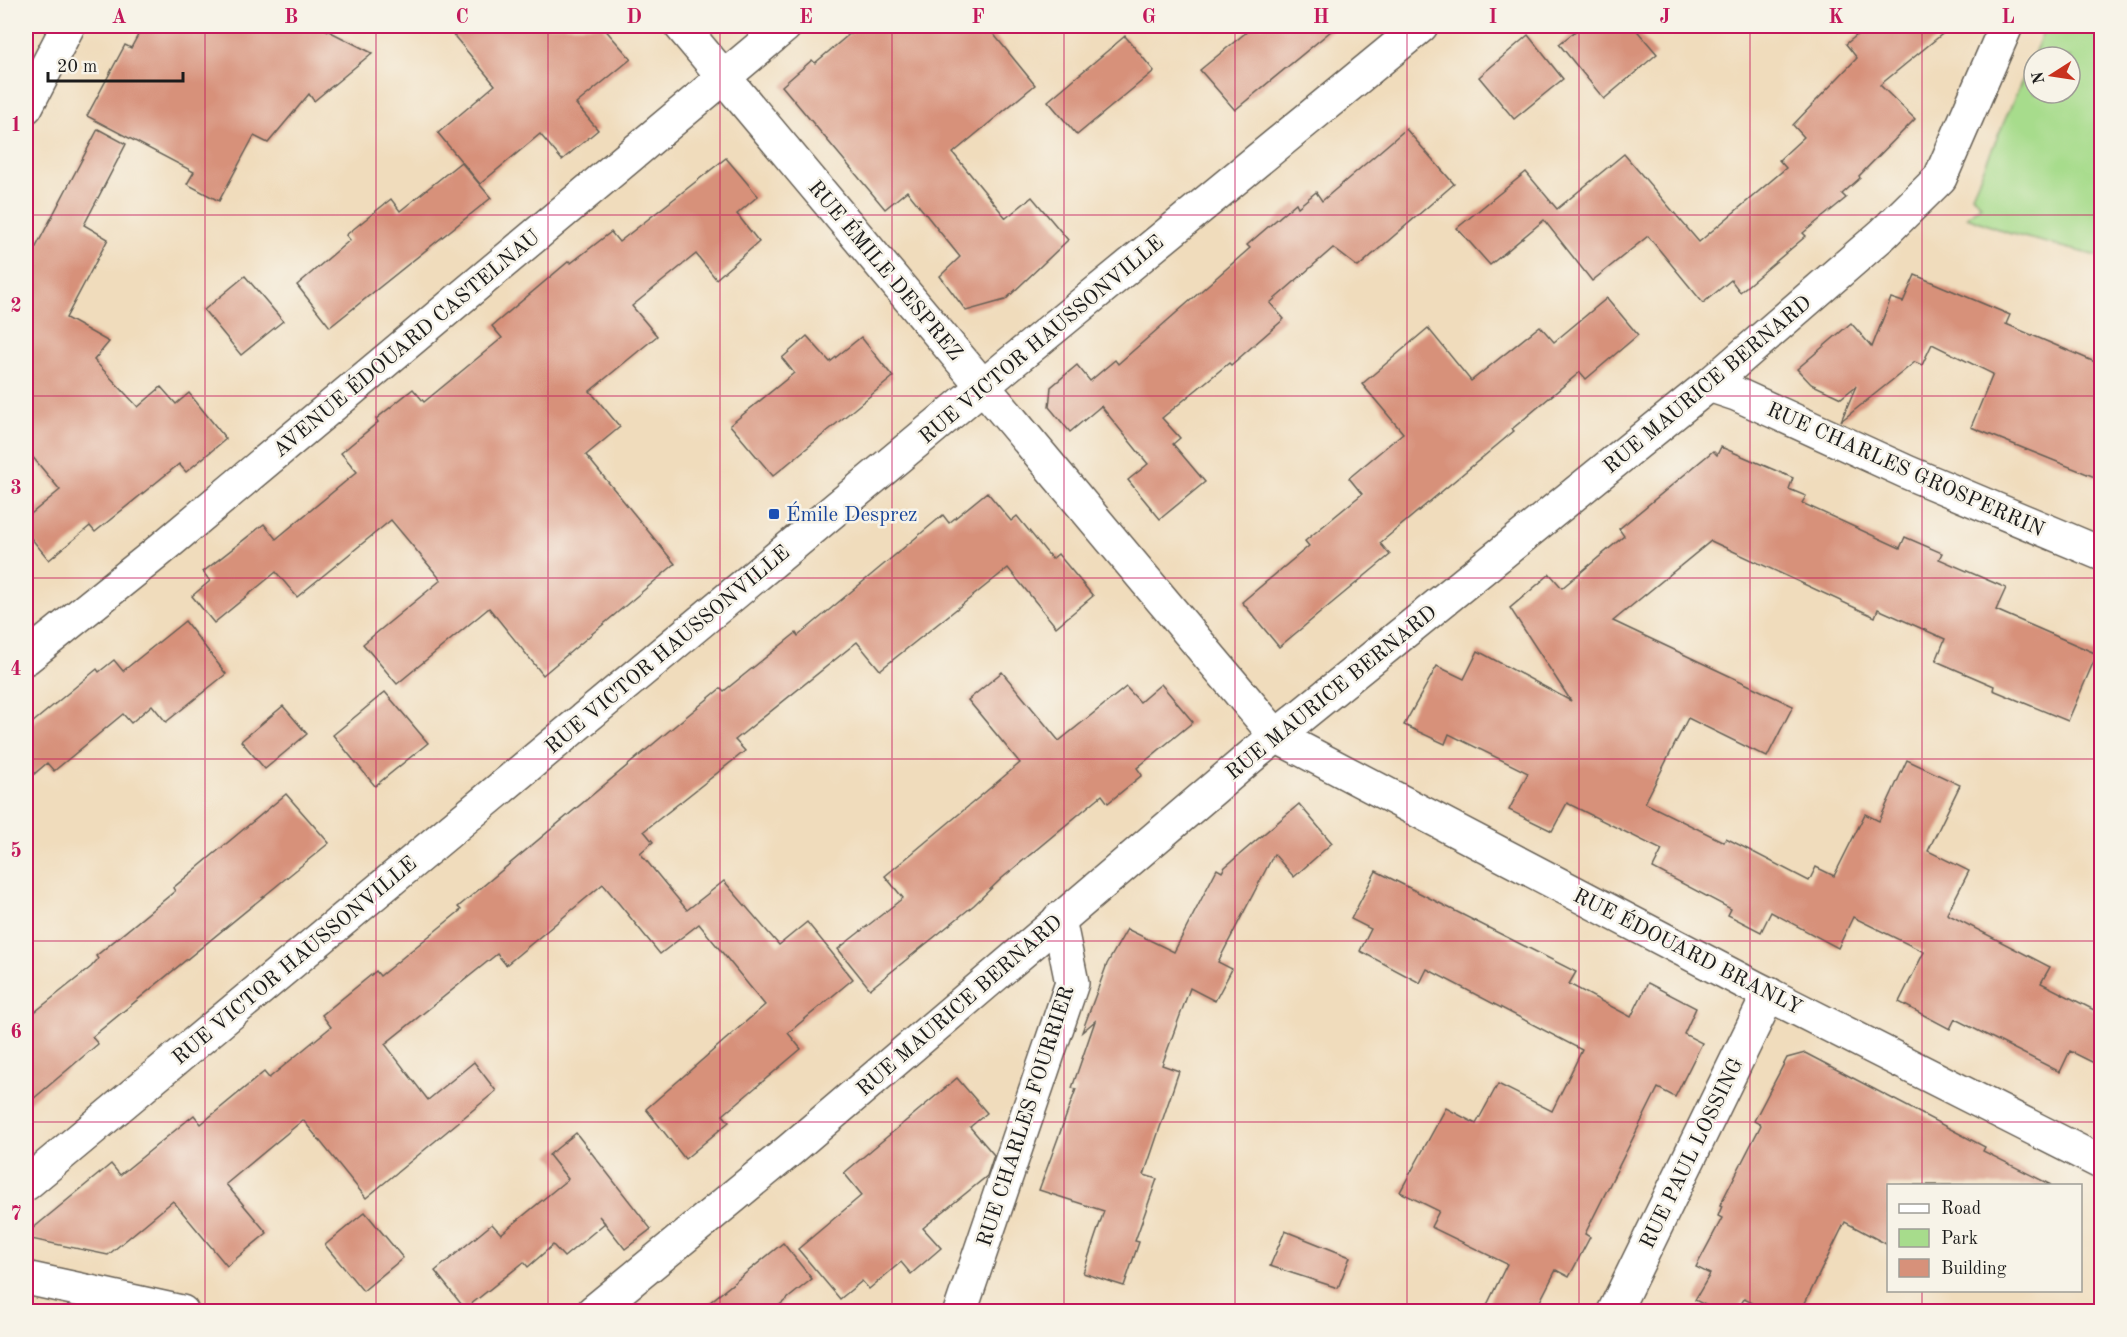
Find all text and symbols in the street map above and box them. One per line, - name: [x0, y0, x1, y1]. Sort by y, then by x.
- text: A: [111, 8, 127, 28]
- text: B: [284, 8, 298, 28]
- text: C: [455, 8, 469, 28]
- text: D: [626, 8, 642, 28]
- text: E: [799, 8, 813, 28]
- text: F: [971, 8, 985, 28]
- text: G: [1142, 8, 1156, 28]
- text: H: [1313, 8, 1329, 28]
- text: I: [1489, 8, 1497, 28]
- text: J: [1660, 8, 1671, 28]
- text: K: [1828, 8, 1844, 28]
- text: L: [2001, 8, 2015, 28]
- scale bar: [48, 45, 183, 83]
- north arrow: [2022, 45, 2082, 105]
- text: 20 m: [57, 58, 97, 76]
- text: N: [2030, 69, 2048, 85]
- text: 1: [10, 116, 22, 136]
- street label: RUE ÉMILE DESPREZ: [804, 175, 969, 365]
- street label: AVENUE ÉDOUARD CASTELNAU: [267, 224, 544, 462]
- street label: RUE VICTOR HAUSSONVILLE: [916, 232, 1168, 448]
- street label: RUE MAURICE BERNARD: [1600, 292, 1816, 478]
- text: 2: [10, 297, 22, 317]
- street label: RUE CHARLES GROSPERRIN: [1763, 399, 2047, 541]
- text: 3: [10, 479, 22, 499]
- place label: Émile Desprez: [786, 501, 918, 526]
- marker: Émile Desprez: [767, 507, 781, 521]
- street label: RUE VICTOR HAUSSONVILLE: [542, 542, 794, 758]
- street label: RUE MAURICE BERNARD: [1223, 602, 1441, 784]
- text: 4: [10, 660, 22, 680]
- text: 5: [10, 841, 22, 862]
- street label: RUE VICTOR HAUSSONVILLE: [169, 853, 421, 1069]
- street label: RUE ÉDOUARD BRANLY: [1570, 882, 1807, 1019]
- street label: RUE MAURICE BERNARD: [853, 912, 1067, 1101]
- street label: RUE CHARLES FOURRIER: [974, 984, 1079, 1249]
- text: 6: [10, 1023, 22, 1043]
- street label: RUE PAUL LOSSING: [1637, 1055, 1748, 1252]
- legend: [1887, 1184, 2082, 1292]
- text: Road: [1941, 1200, 1981, 1218]
- text: 7: [10, 1205, 22, 1225]
- text: Park: [1941, 1230, 1978, 1248]
- text: Building: [1941, 1260, 2007, 1278]

